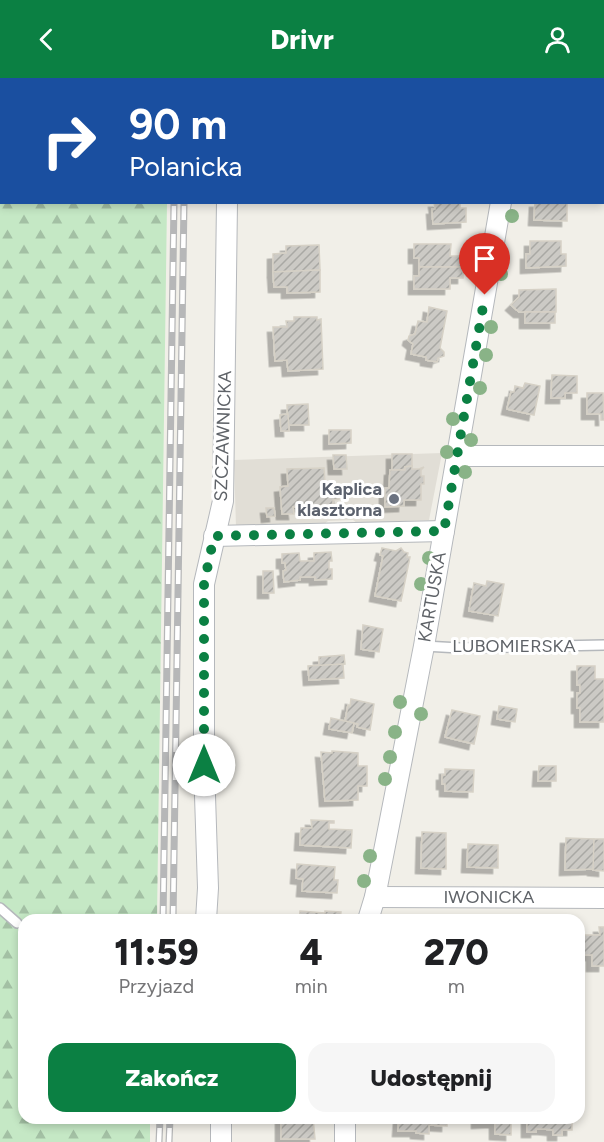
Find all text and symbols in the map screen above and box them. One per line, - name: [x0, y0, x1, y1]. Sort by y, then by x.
- icon: back: [30, 23, 63, 56]
- text: Drivr: [270, 23, 334, 56]
- icon: person: [541, 23, 574, 56]
- text: 90 m: [129, 99, 227, 150]
- icon: right: [30, 102, 108, 180]
- text: Polanicka: [129, 150, 242, 183]
- pin: [459, 233, 510, 295]
- icon: arrive: [468, 242, 501, 275]
- street label: SZCZAWNICKA: [210, 370, 236, 502]
- place label: Kaplica klasztorna: [297, 478, 382, 521]
- marker: Kaplica klasztorna: [387, 492, 401, 506]
- street label: KARTUSKA: [413, 550, 451, 644]
- street label: LUBOMIERSKA: [452, 635, 576, 657]
- position arrow: [172, 733, 236, 797]
- street label: IWONICKA: [443, 886, 535, 908]
- text: 11:59: [114, 931, 199, 974]
- text: 4: [300, 931, 323, 974]
- text: 270: [424, 931, 489, 974]
- text: Przyjazd: [119, 974, 194, 998]
- text: min: [295, 974, 328, 998]
- text: m: [448, 974, 465, 998]
- button: Zakończ: [48, 1043, 296, 1112]
- button: Udostępnij: [308, 1043, 555, 1112]

